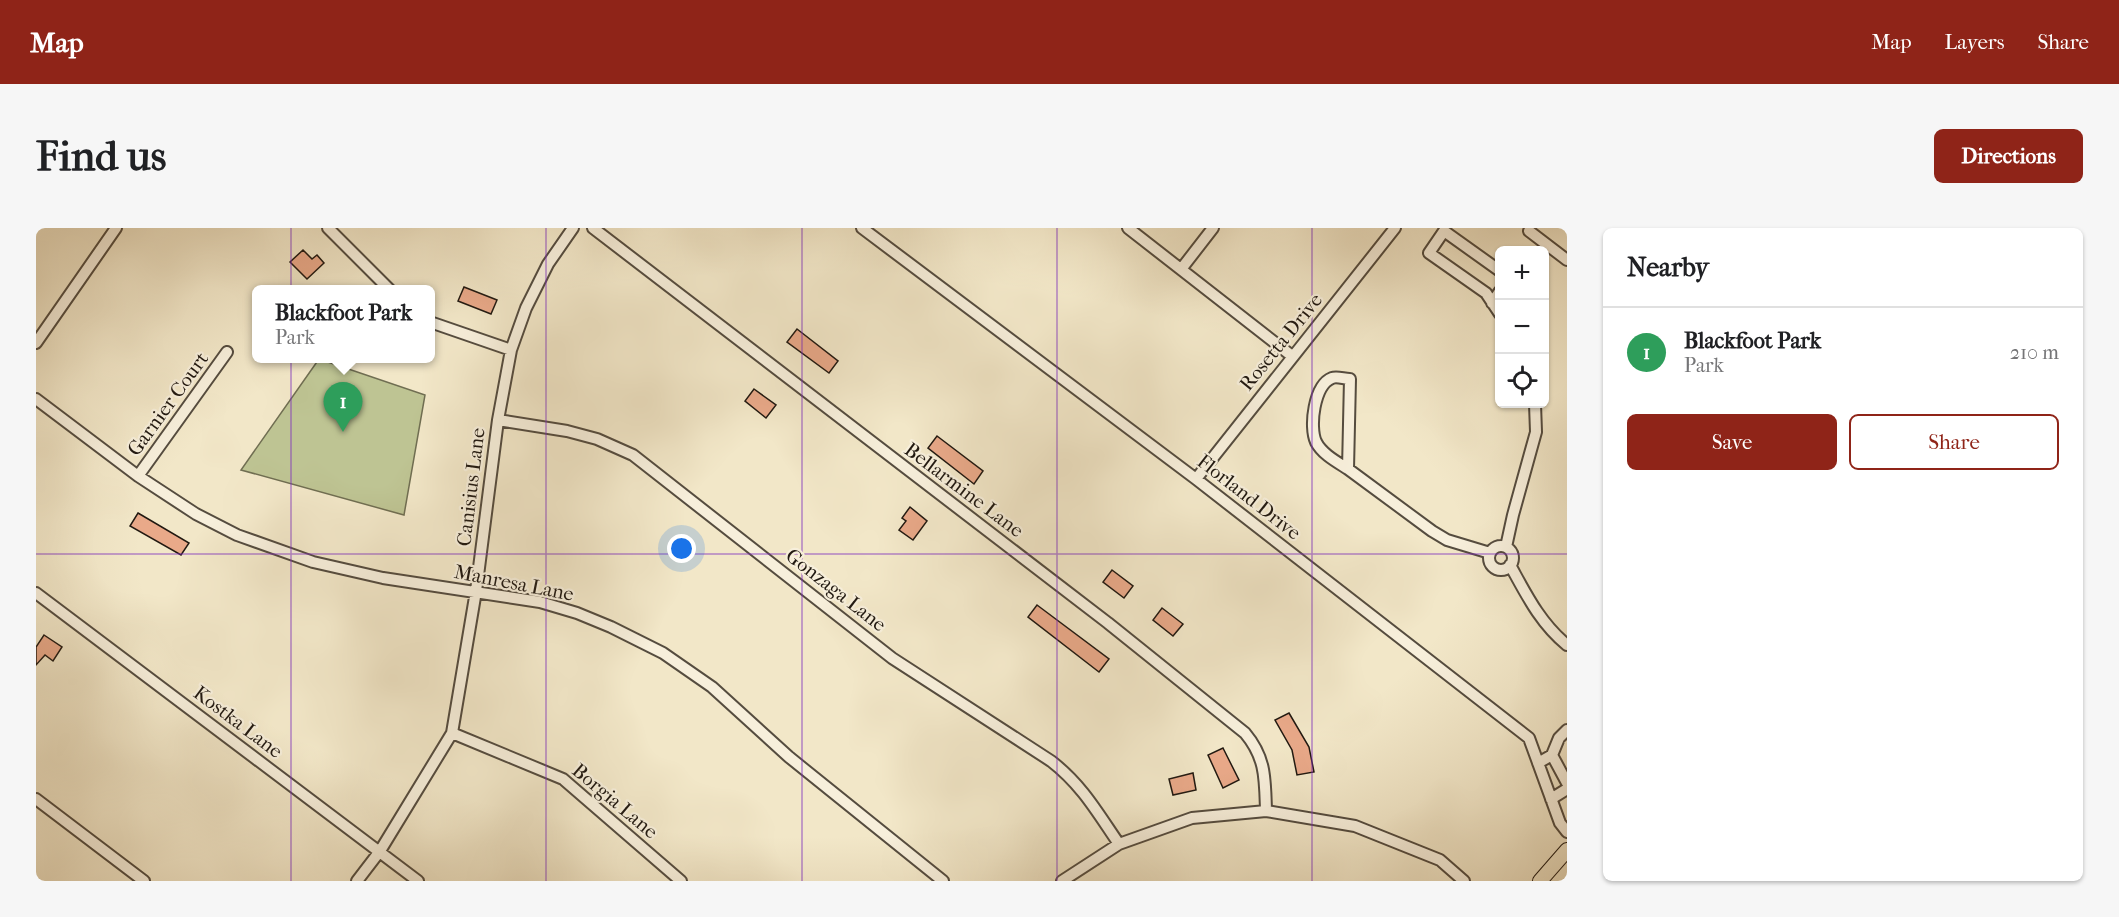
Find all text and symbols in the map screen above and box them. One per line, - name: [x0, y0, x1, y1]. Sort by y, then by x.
- text: Map: [30, 26, 84, 59]
- text: Map: [1871, 30, 1912, 54]
- text: Layers: [1945, 30, 2004, 54]
- text: Share: [2037, 30, 2089, 54]
- button: Directions: [1934, 129, 2083, 183]
- text: Find us: [36, 132, 166, 181]
- map controls: [1495, 246, 1549, 408]
- button: +: [1495, 246, 1549, 300]
- text: Nearby: [1627, 252, 1709, 283]
- popup: [252, 285, 435, 363]
- street label: Rosetta Drive: [1235, 289, 1327, 395]
- text: Blackfoot Park: [275, 300, 412, 326]
- button: −: [1495, 300, 1549, 354]
- text: Park: [275, 326, 315, 349]
- text: Blackfoot Park: [1684, 328, 1821, 354]
- text: 1: [1643, 341, 1650, 364]
- text: 210 m: [2010, 341, 2059, 364]
- street label: Garnier Court: [123, 348, 213, 460]
- button: locate: [1495, 354, 1549, 408]
- text: Park: [1684, 354, 1724, 377]
- pin: 1: [324, 382, 362, 432]
- button: Save: [1627, 414, 1837, 470]
- button: Share: [1849, 414, 2059, 470]
- street label: Canisius Lane: [452, 426, 490, 548]
- street label: Bellarmine Lane: [900, 438, 1028, 542]
- street label: Florland Drive: [1193, 449, 1305, 545]
- your location: [667, 534, 696, 563]
- street label: Gonzaga Lane: [781, 544, 891, 636]
- street label: Manresa Lane: [452, 560, 576, 606]
- street label: Kostka Lane: [189, 681, 287, 763]
- street label: Borgia Lane: [568, 759, 662, 843]

